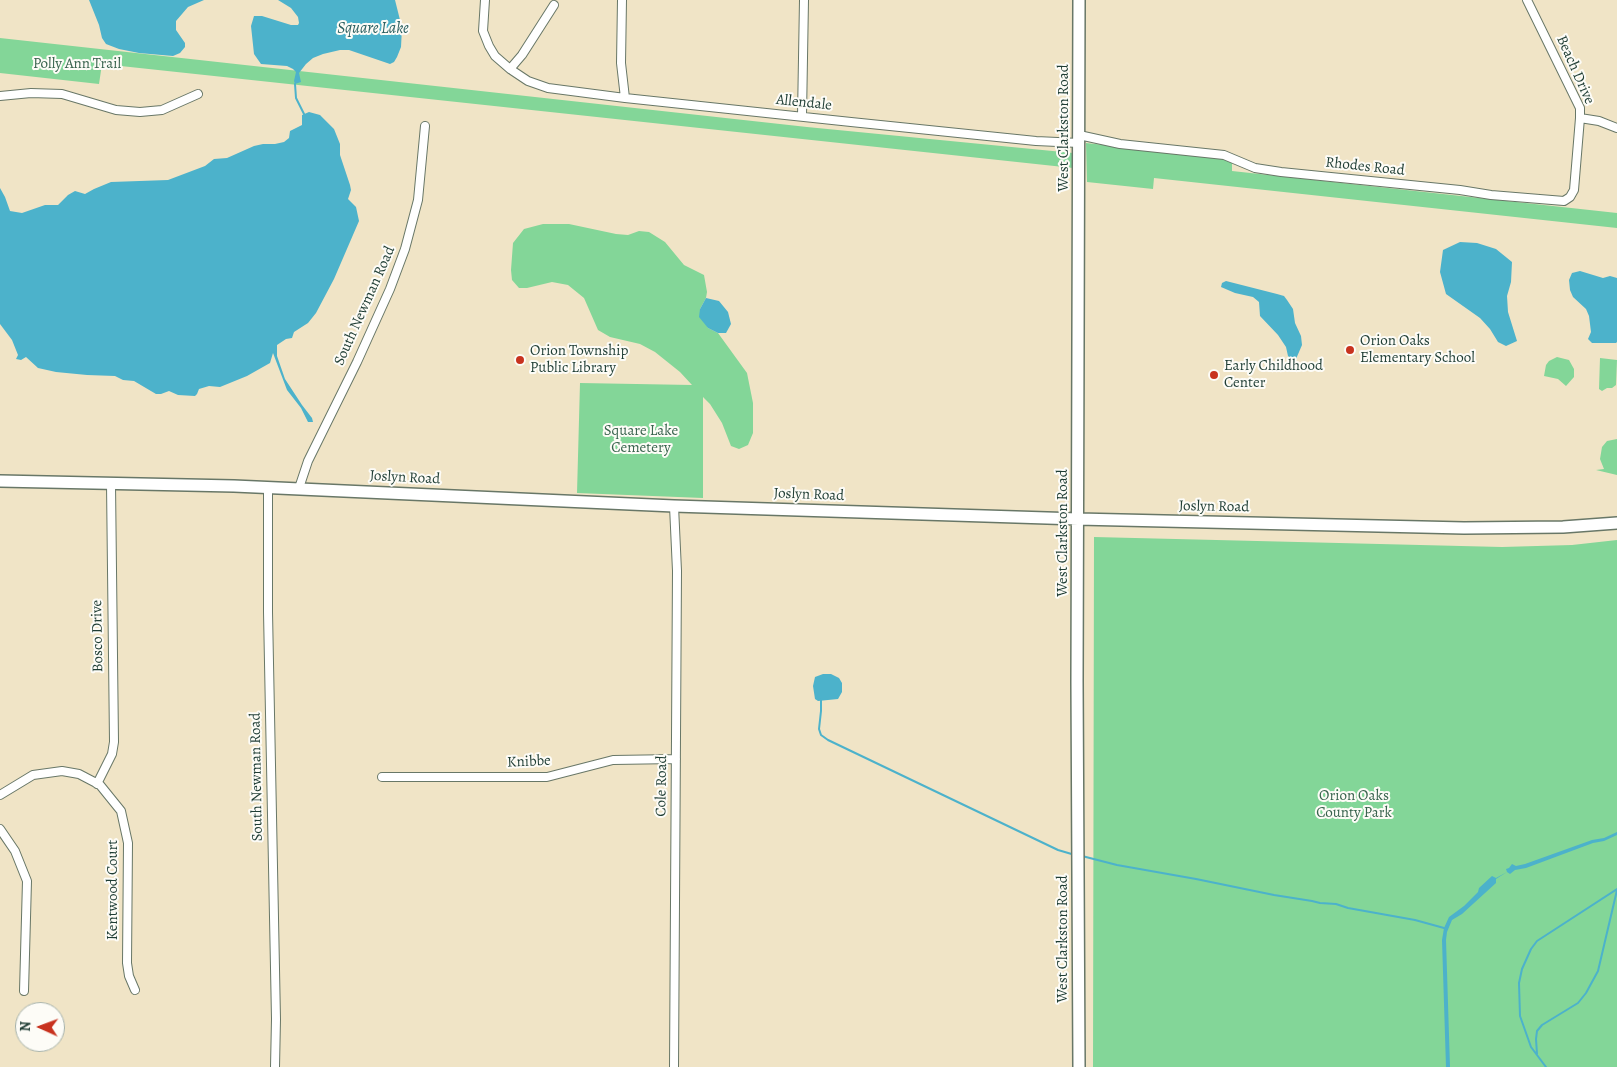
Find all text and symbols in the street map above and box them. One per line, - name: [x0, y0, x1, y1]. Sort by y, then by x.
- water label: Square Lake: [337, 19, 409, 39]
- street label: Beach Drive: [1552, 33, 1598, 107]
- park label: Polly Ann Trail: [33, 55, 121, 73]
- street label: West Clarkston Road: [1055, 64, 1073, 192]
- street label: Allendale: [775, 91, 833, 115]
- street label: Rhodes Road: [1325, 154, 1405, 180]
- street label: South Newman Road: [331, 243, 399, 369]
- place label: Orion Oaks Elementary School: [1360, 332, 1475, 367]
- place label: Orion Township Public Library: [530, 342, 629, 377]
- marker: Orion Oaks Elementary School: [1344, 344, 1356, 356]
- marker: Orion Township Public Library: [514, 354, 526, 366]
- place label: Early Childhood Center: [1224, 357, 1323, 392]
- marker: Early Childhood Center: [1208, 369, 1220, 381]
- park label: Square Lake Cemetery: [604, 422, 678, 457]
- street label: Joslyn Road: [369, 467, 441, 489]
- street label: West Clarkston Road: [1054, 469, 1072, 597]
- street label: Joslyn Road: [773, 485, 845, 505]
- street label: Joslyn Road: [1179, 497, 1249, 517]
- street label: Bosco Drive: [88, 600, 108, 672]
- street label: South Newman Road: [247, 712, 267, 842]
- street label: Knibbe: [507, 752, 551, 772]
- street label: Cole Road: [652, 755, 672, 817]
- park label: Orion Oaks County Park: [1316, 787, 1392, 822]
- street label: Kentwood Court: [104, 840, 122, 940]
- street label: West Clarkston Road: [1054, 875, 1072, 1003]
- north arrow: [15, 1002, 65, 1052]
- text: N: [16, 1021, 35, 1032]

